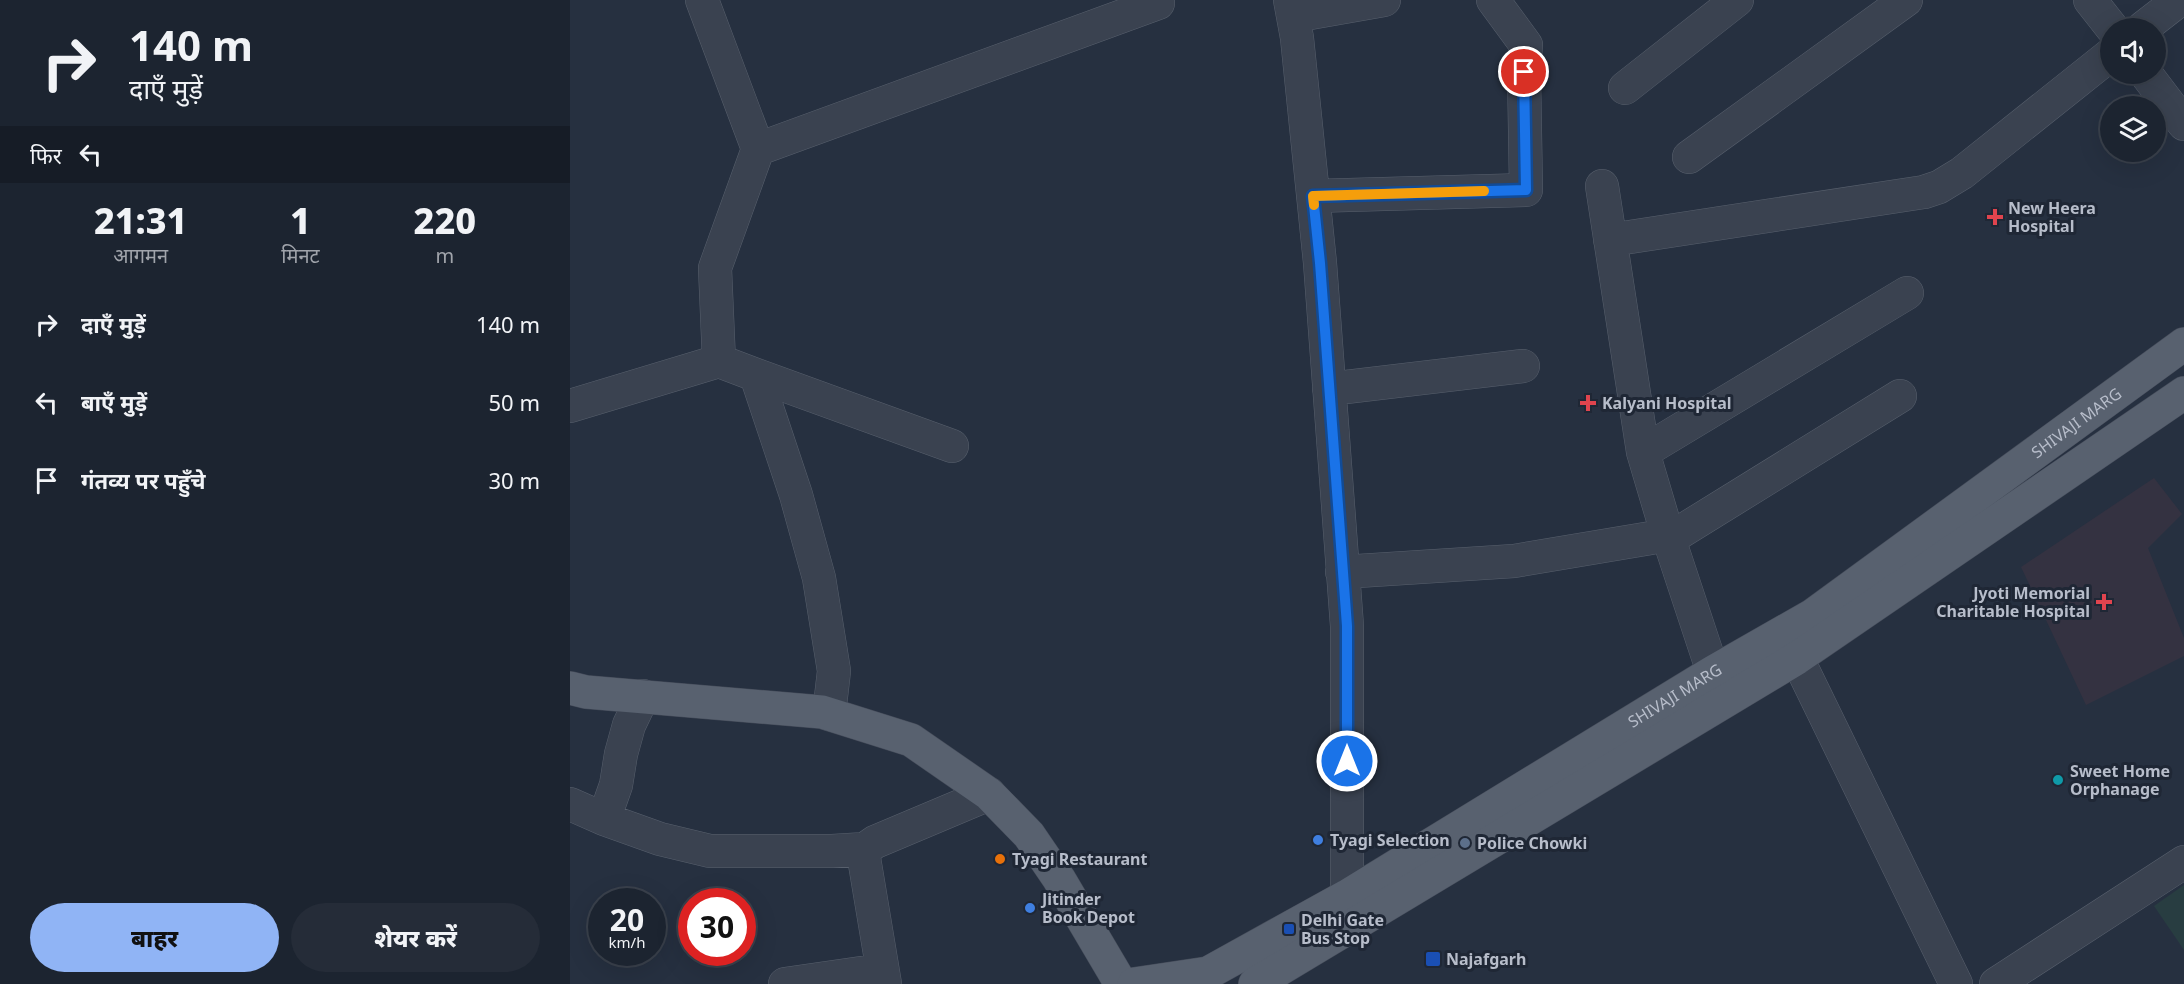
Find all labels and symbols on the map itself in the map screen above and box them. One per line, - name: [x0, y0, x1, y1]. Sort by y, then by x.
- pin: [1498, 46, 1549, 97]
- place label: New Heera Hospital: [2008, 197, 2096, 237]
- marker: New Heera Hospital: [1986, 208, 2004, 226]
- street label: SHIVAJI MARG: [2027, 382, 2126, 463]
- place label: Kalyani Hospital: [1602, 392, 1732, 414]
- marker: Kalyani Hospital: [1579, 394, 1597, 412]
- place label: Jyoti Memorial Charitable Hospital: [1936, 582, 2090, 622]
- marker: Jyoti Memorial Charitable Hospital: [2095, 593, 2113, 611]
- street label: SHIVAJI MARG: [1624, 658, 1726, 733]
- position arrow: [1315, 729, 1379, 793]
- place label: Sweet Home Orphanage: [2070, 760, 2170, 800]
- marker: Sweet Home Orphanage: [2051, 773, 2065, 787]
- place label: Tyagi Selection: [1330, 829, 1450, 851]
- place label: Police Chowki: [1477, 832, 1587, 854]
- marker: Tyagi Selection: [1311, 833, 1325, 847]
- marker: Police Chowki: [1458, 836, 1472, 850]
- place label: Tyagi Restaurant: [1012, 848, 1148, 870]
- marker: Tyagi Restaurant: [993, 852, 1007, 866]
- speed limit sign: 30: [678, 888, 756, 966]
- place label: Jitinder Book Depot: [1040, 888, 1135, 928]
- marker: Jitinder Book Depot: [1023, 901, 1037, 915]
- place label: Delhi Gate Bus Stop: [1301, 909, 1384, 949]
- marker: Delhi Gate Bus Stop: [1282, 922, 1296, 936]
- place label: Najafgarh: [1446, 948, 1526, 970]
- marker: Najafgarh: [1424, 950, 1442, 968]

